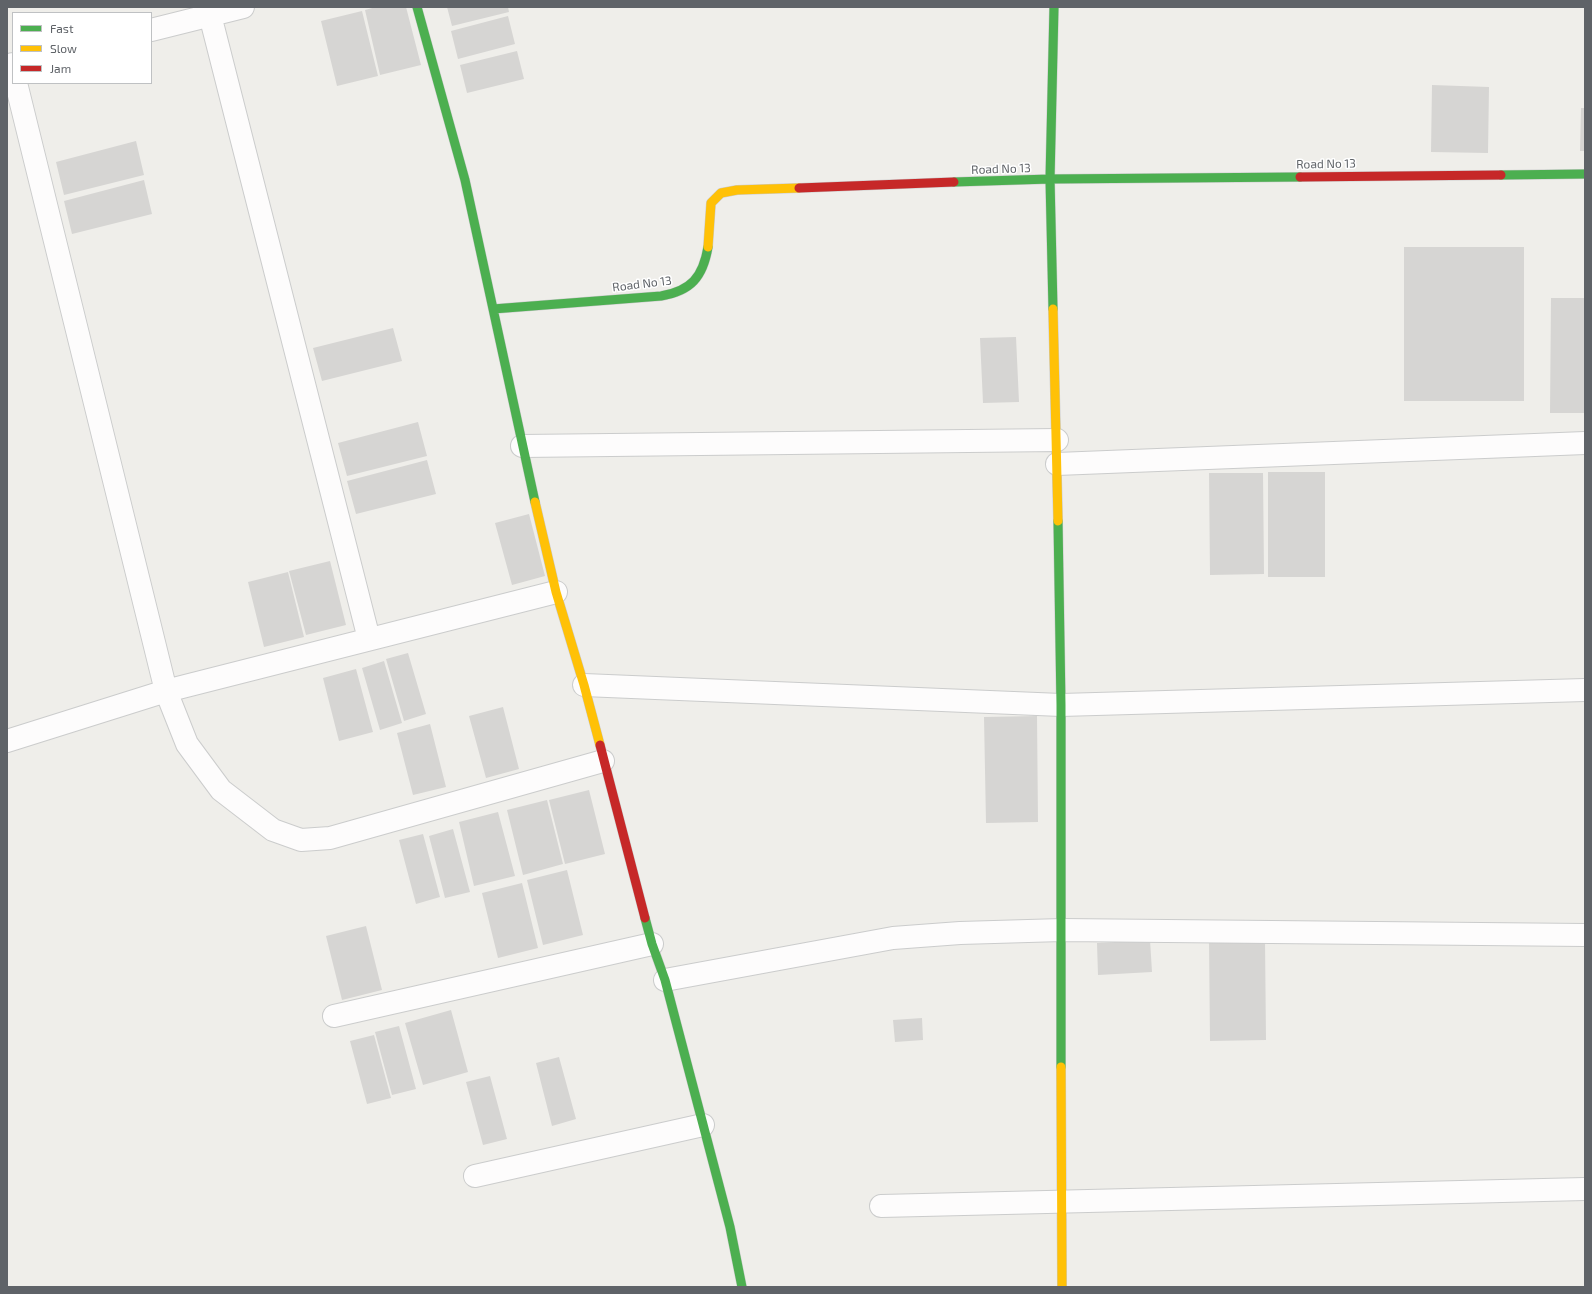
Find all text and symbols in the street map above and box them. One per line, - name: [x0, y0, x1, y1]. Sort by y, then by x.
- legend: [12, 12, 152, 84]
- text: Fast: [50, 21, 73, 35]
- text: Slow: [50, 41, 77, 55]
- text: Jam: [50, 61, 71, 75]
- street label: Road No 13: [1296, 156, 1356, 172]
- street label: Road No 13: [971, 161, 1031, 177]
- street label: Road No 13: [611, 273, 673, 295]

